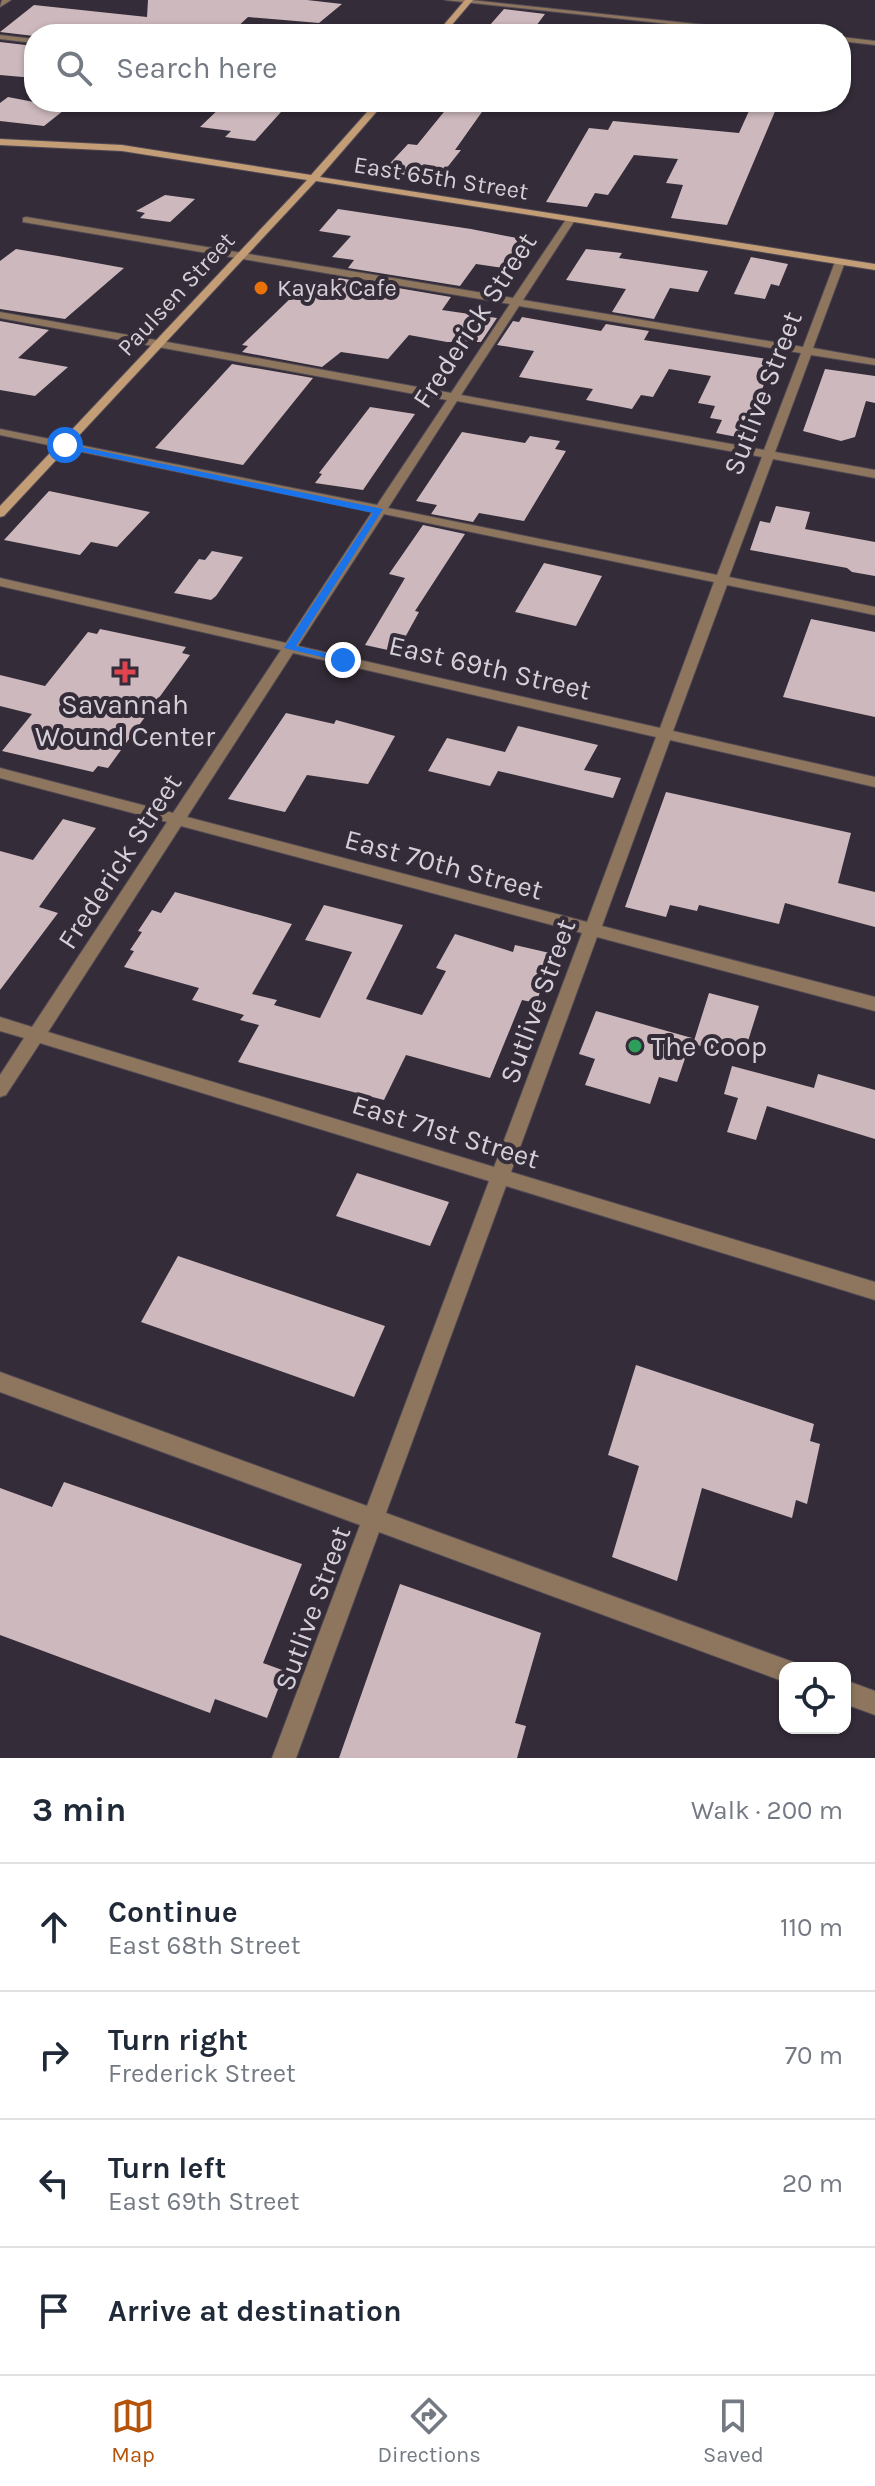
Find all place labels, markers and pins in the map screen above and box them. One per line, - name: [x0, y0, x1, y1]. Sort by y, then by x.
- place label: Kayak Cafe: [277, 274, 397, 302]
- marker: Kayak Cafe: [252, 279, 270, 297]
- marker: Savannah Wound Center: [114, 661, 136, 683]
- place label: Savannah Wound Center: [35, 688, 216, 753]
- place label: The Coop: [651, 1030, 767, 1063]
- marker: The Coop: [626, 1037, 644, 1055]

